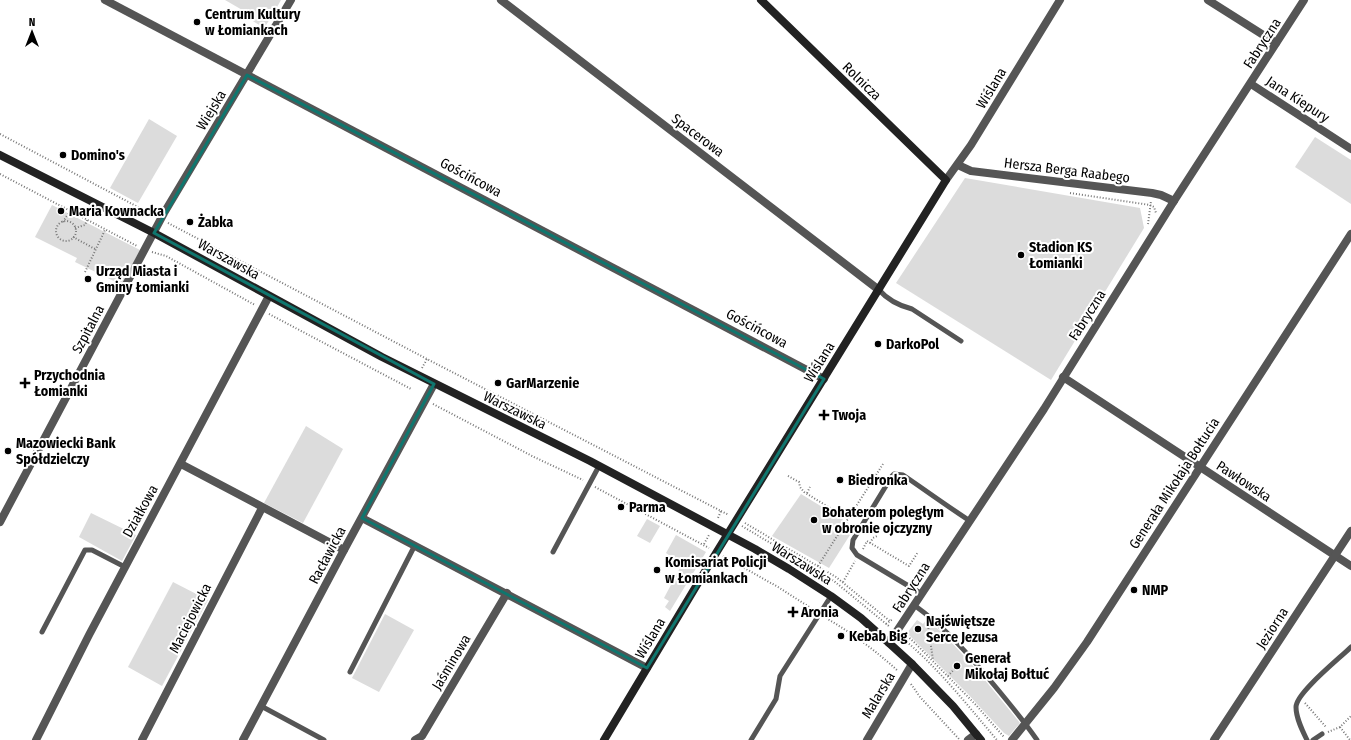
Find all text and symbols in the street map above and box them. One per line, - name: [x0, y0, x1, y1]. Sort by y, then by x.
- place label: Centrum Kultury w Łomiankach: [205, 6, 301, 39]
- north arrow: [12, 12, 52, 52]
- street label: Fabryczna: [1240, 15, 1285, 72]
- text: N: [29, 16, 35, 29]
- marker: Centrum Kultury w Łomiankach: [192, 17, 202, 27]
- street label: Rolnicza: [839, 59, 885, 104]
- street label: Wiślana: [973, 65, 1010, 112]
- street label: Jana Kiepury: [1263, 73, 1333, 127]
- street label: Wiejska: [193, 87, 230, 133]
- street label: Spacerowa: [668, 110, 727, 161]
- place label: Domino's: [71, 147, 125, 164]
- marker: Domino's: [58, 150, 68, 160]
- street label: Gościńcowa: [437, 154, 505, 201]
- street label: Hersza Berga Raabego: [1003, 154, 1131, 187]
- place label: Maria Kownacka: [69, 203, 164, 220]
- marker: Maria Kownacka: [56, 206, 66, 216]
- place label: Żabka: [198, 213, 233, 231]
- marker: Żabka: [185, 217, 195, 227]
- street label: Warszawska: [195, 236, 263, 283]
- place label: Stadion KS Łomianki: [1029, 239, 1092, 272]
- marker: Stadion KS Łomianki: [1016, 250, 1026, 260]
- place label: Urząd Miasta i Gminy Łomianki: [96, 263, 189, 296]
- marker: Urząd Miasta i Gminy Łomianki: [83, 274, 93, 284]
- street label: Fabryczna: [1065, 287, 1110, 344]
- street label: Szpitalna: [69, 302, 108, 356]
- street label: Gościńcowa: [723, 305, 791, 352]
- place label: DarkoPol: [886, 336, 939, 353]
- street label: Wiślana: [800, 339, 839, 386]
- marker: DarkoPol: [873, 339, 883, 349]
- place label: Przychodnia Łomianki: [34, 367, 105, 400]
- place label: GarMarzenie: [506, 375, 579, 392]
- marker: Przychodnia Łomianki: [19, 377, 31, 389]
- marker: GarMarzenie: [493, 378, 503, 388]
- street label: Warszawska: [480, 388, 549, 433]
- place label: Twoja: [832, 407, 866, 424]
- marker: Twoja: [819, 410, 829, 420]
- street label: Generała Mikołaja Bołtucia: [1125, 414, 1223, 552]
- place label: Mazowiecki Bank Spółdzielczy: [16, 435, 116, 468]
- marker: Mazowiecki Bank Spółdzielczy: [3, 446, 13, 456]
- street label: Pawłowska: [1213, 457, 1275, 506]
- place label: Biedronka: [848, 472, 908, 489]
- marker: Biedronka: [835, 475, 845, 485]
- street label: Działkowa: [119, 482, 162, 541]
- place label: Parma: [629, 499, 666, 516]
- marker: Parma: [616, 502, 626, 512]
- place label: Bohaterom poległym w obronie ojczyzny: [822, 504, 944, 537]
- marker: Bohaterom poległym w obronie ojczyzny: [809, 515, 819, 525]
- street label: Racławicka: [305, 523, 350, 587]
- street label: Warszawska: [768, 538, 835, 589]
- place label: Komisariat Policji w Łomiankach: [665, 554, 767, 587]
- street label: Fabryczna: [889, 559, 934, 616]
- marker: Komisariat Policji w Łomiankach: [652, 565, 662, 575]
- street label: Maciejowicka: [166, 580, 215, 656]
- place label: NMP: [1142, 582, 1168, 599]
- marker: NMP: [1129, 585, 1139, 595]
- place label: Aronia: [800, 604, 839, 621]
- street label: Jeziorna: [1253, 604, 1292, 652]
- marker: Aronia: [788, 607, 798, 617]
- place label: Najświętsze Serce Jezusa: [926, 613, 998, 646]
- street label: Wiślana: [632, 615, 669, 662]
- marker: Najświętsze Serce Jezusa: [913, 624, 923, 634]
- place label: Kebab Big: [849, 628, 907, 645]
- street label: Jaśminowa: [428, 631, 475, 693]
- marker: Kebab Big: [836, 631, 846, 641]
- place label: Generał Mikołaj Bołtuć: [965, 650, 1050, 683]
- marker: Generał Mikołaj Bołtuć: [952, 661, 962, 671]
- street label: Malarska: [858, 669, 899, 721]

